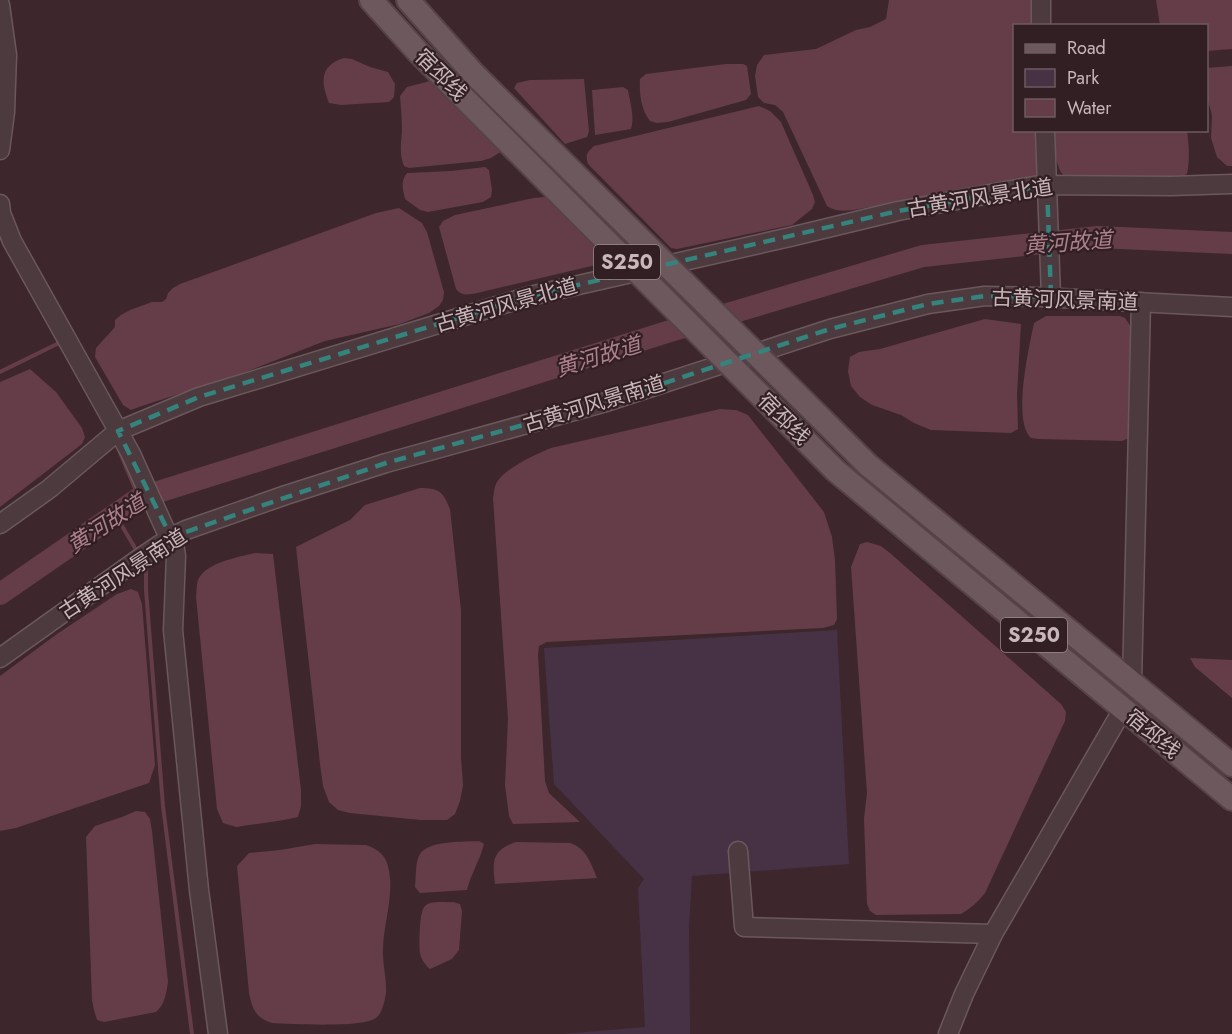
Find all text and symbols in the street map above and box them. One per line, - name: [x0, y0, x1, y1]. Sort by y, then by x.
- legend: [1013, 24, 1208, 132]
- text: Road: [1067, 35, 1106, 61]
- street label: 宿邳线: [408, 42, 474, 108]
- text: Park: [1067, 65, 1099, 91]
- text: Water: [1067, 95, 1112, 121]
- street label: 古黄河风景北道: [905, 172, 1055, 224]
- water label: 黄河故道: [1023, 223, 1116, 261]
- road number: S250: [594, 245, 660, 279]
- street label: 古黄河风景北道: [431, 270, 581, 340]
- street label: 古黄河风景南道: [991, 282, 1139, 318]
- water label: 黄河故道: [551, 327, 648, 384]
- street label: 古黄河风景南道: [519, 368, 669, 440]
- street label: 宿邳线: [751, 386, 817, 452]
- water label: 黄河故道: [60, 484, 154, 560]
- street label: 古黄河风景南道: [53, 521, 193, 627]
- road number: S250: [1001, 618, 1067, 652]
- street label: 宿邳线: [1119, 702, 1187, 766]

